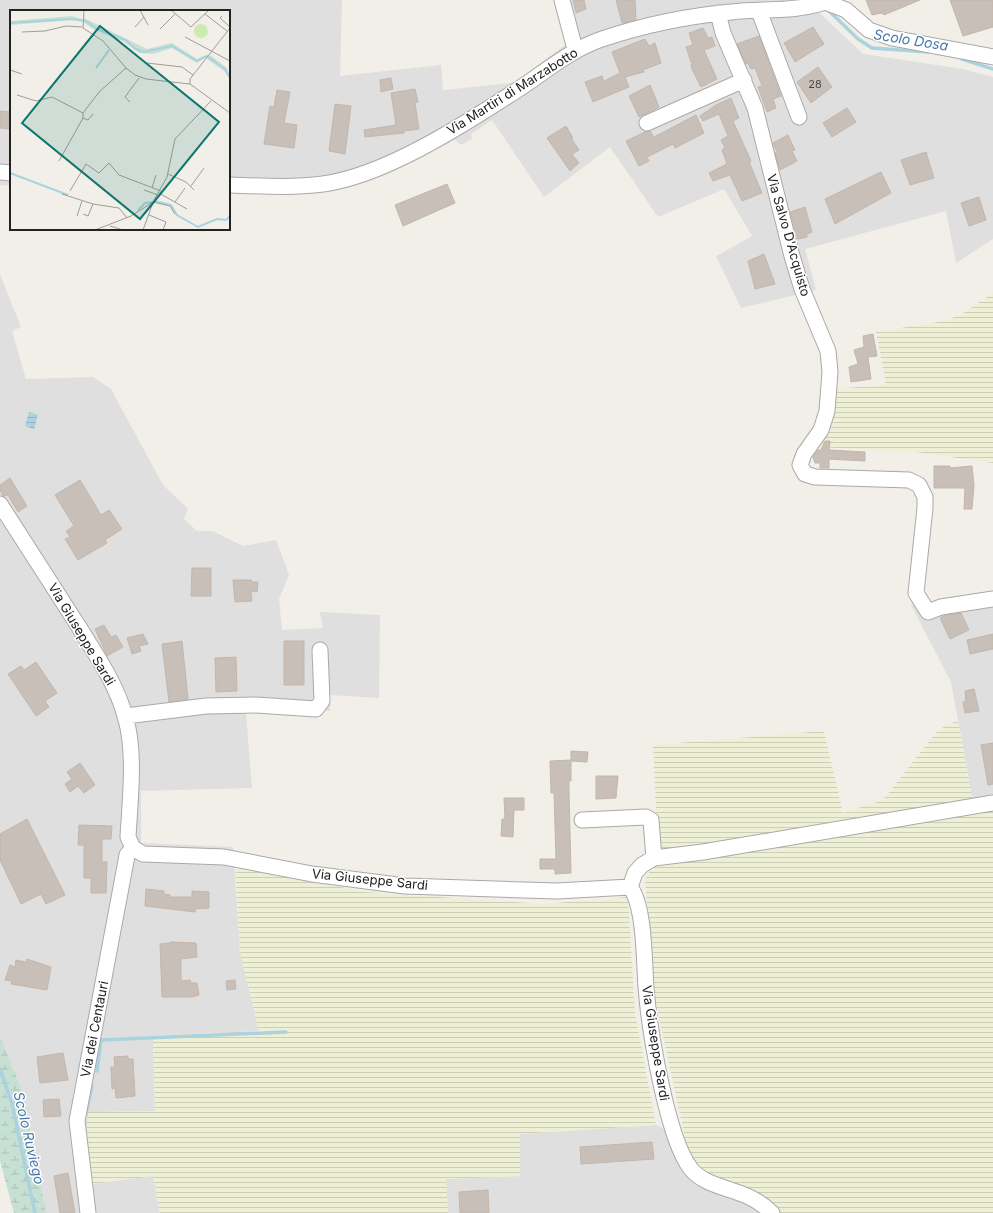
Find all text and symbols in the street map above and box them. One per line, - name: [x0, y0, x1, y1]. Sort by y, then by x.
- inset map: [10, 10, 230, 230]
- water label: Scolo Dosa: [872, 25, 950, 54]
- street label: Via Martiri di Marzabotto: [444, 44, 581, 138]
- house number: 28: [808, 77, 822, 91]
- street label: Via Salvo D'Acquisto: [764, 172, 814, 298]
- street label: Via Giuseppe Sardi: [45, 580, 119, 688]
- street label: Via Giuseppe Sardi: [311, 865, 429, 893]
- street label: Via dei Centauri: [77, 980, 111, 1078]
- street label: Via Giuseppe Sardi: [639, 984, 673, 1102]
- water label: Scolo Ruviego: [11, 1090, 48, 1186]

